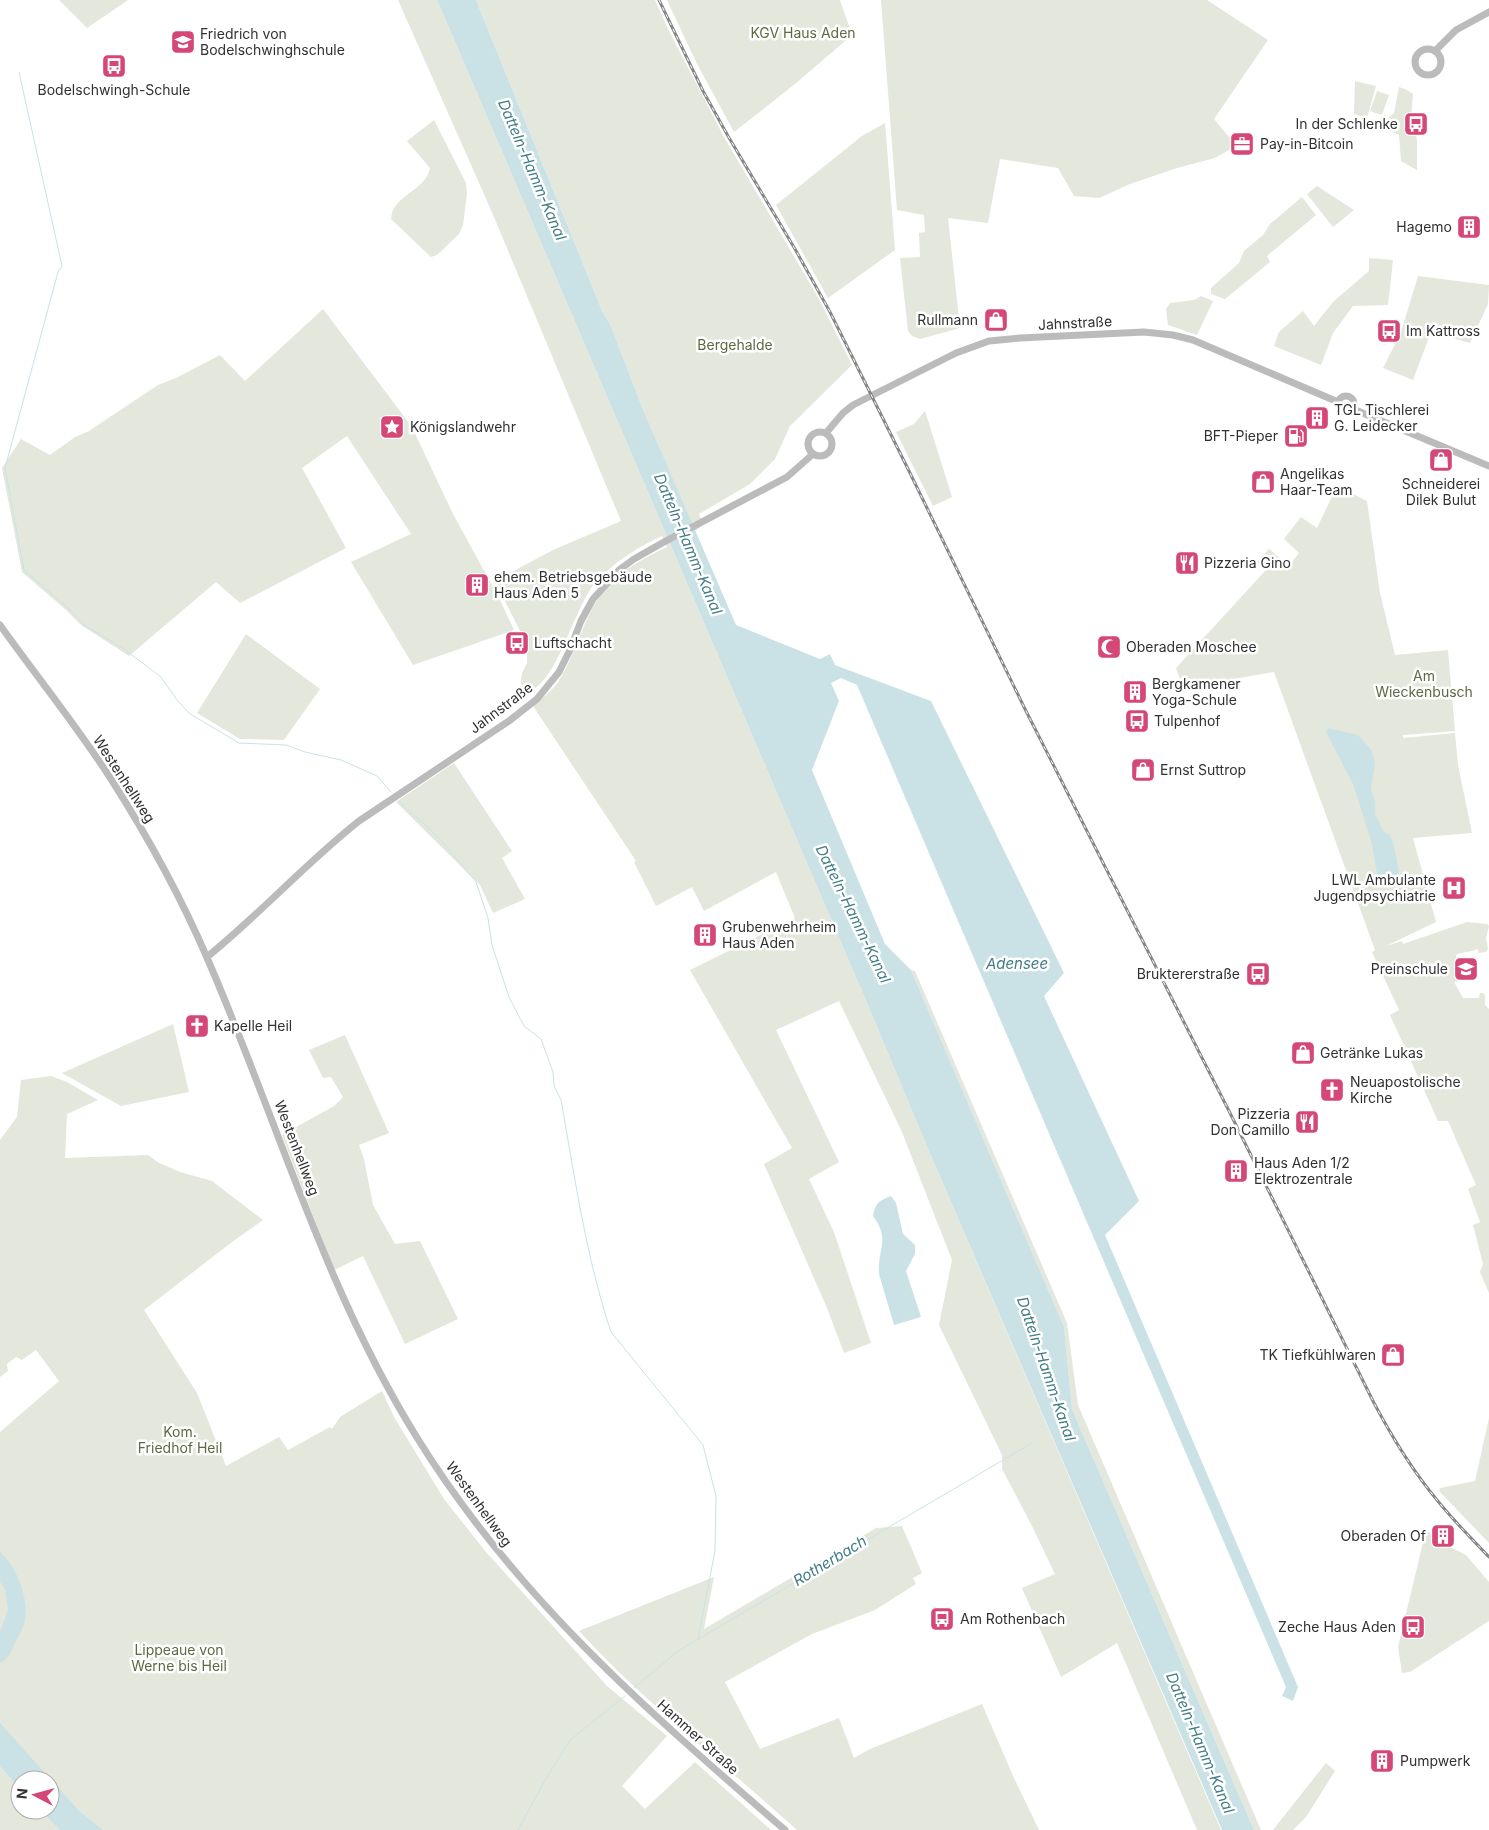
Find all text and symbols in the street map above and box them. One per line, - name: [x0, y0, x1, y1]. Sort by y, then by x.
- park label: KGV Haus Aden: [750, 24, 856, 41]
- place label: Friedrich von Bodelschwinghschule: [200, 25, 345, 58]
- school or university icon: Friedrich von Bodelschwinghschule: [170, 29, 196, 55]
- bus stop icon: Bodelschwingh-Schule: [101, 53, 127, 79]
- place label: Bodelschwingh-Schule: [38, 81, 190, 98]
- water label: Datteln-Hamm-Kanal: [494, 96, 571, 244]
- bus stop icon: In der Schlenke: [1403, 111, 1429, 137]
- place label: In der Schlenke: [1295, 115, 1398, 132]
- office icon: Pay-in-Bitcoin: [1229, 131, 1255, 157]
- place label: Pay-in-Bitcoin: [1260, 135, 1354, 152]
- building icon: Hagemo: [1456, 214, 1482, 240]
- place label: Hagemo: [1396, 218, 1452, 235]
- shop icon: Rullmann: [983, 307, 1009, 333]
- place label: Rullmann: [917, 311, 978, 328]
- street label: Jahnstraße: [1037, 312, 1113, 333]
- bus stop icon: Im Kattross: [1376, 318, 1402, 344]
- place label: Im Kattross: [1406, 322, 1480, 339]
- park label: Bergehalde: [697, 336, 773, 353]
- place label: TGL Tischlerei G. Leidecker: [1334, 401, 1429, 434]
- building icon: TGL Tischlerei G. Leidecker: [1304, 405, 1330, 431]
- place icon: Königslandwehr: [379, 414, 405, 440]
- place label: Königslandwehr: [410, 418, 516, 435]
- fuel station icon: BFT-Pieper: [1283, 423, 1309, 449]
- place label: BFT-Pieper: [1204, 427, 1278, 444]
- shop icon: Schneiderei Dilek Bulut: [1428, 447, 1454, 473]
- place label: Angelikas Haar-Team: [1280, 465, 1353, 498]
- shop icon: Angelikas Haar-Team: [1250, 469, 1276, 495]
- water label: Datteln-Hamm-Kanal: [650, 470, 727, 618]
- place label: Schneiderei Dilek Bulut: [1402, 475, 1480, 508]
- restaurant icon: Pizzeria Gino: [1174, 550, 1200, 576]
- place label: Pizzeria Gino: [1204, 554, 1291, 571]
- place label: ehem. Betriebsgebäude Haus Aden 5: [494, 568, 652, 601]
- building icon: ehem. Betriebsgebäude Haus Aden 5: [464, 572, 490, 598]
- bus stop icon: Luftschacht: [504, 630, 530, 656]
- place label: Luftschacht: [534, 634, 612, 651]
- mosque icon: Oberaden Moschee: [1096, 634, 1122, 660]
- place label: Oberaden Moschee: [1126, 638, 1257, 655]
- park label: Am Wieckenbusch: [1375, 667, 1473, 700]
- place label: Bergkamener Yoga-Schule: [1152, 675, 1241, 708]
- street label: Jahnstraße: [466, 678, 535, 737]
- building icon: Bergkamener Yoga-Schule: [1122, 679, 1148, 705]
- bus stop icon: Tulpenhof: [1124, 708, 1150, 734]
- place label: Tulpenhof: [1154, 712, 1221, 729]
- street label: Westenhellweg: [90, 732, 159, 826]
- shop icon: Ernst Suttrop: [1130, 757, 1156, 783]
- place label: Ernst Suttrop: [1160, 761, 1246, 778]
- water label: Datteln-Hamm-Kanal: [812, 842, 895, 986]
- place label: LWL Ambulante Jugendpsychiatrie: [1313, 871, 1436, 904]
- hospital icon: LWL Ambulante Jugendpsychiatrie: [1441, 875, 1467, 901]
- place label: Grubenwehrheim Haus Aden: [722, 918, 836, 951]
- building icon: Grubenwehrheim Haus Aden: [692, 922, 718, 948]
- water label: Adensee: [985, 954, 1048, 973]
- school or university icon: Preinschule: [1453, 956, 1479, 982]
- place label: Preinschule: [1371, 960, 1448, 977]
- bus stop icon: Bruktererstraße: [1245, 961, 1271, 987]
- place label: Bruktererstraße: [1137, 965, 1240, 982]
- church icon: Kapelle Heil: [184, 1013, 210, 1039]
- place label: Kapelle Heil: [214, 1017, 292, 1034]
- shop icon: Getränke Lukas: [1290, 1040, 1316, 1066]
- place label: Getränke Lukas: [1320, 1044, 1423, 1061]
- place label: Neuapostolische Kirche: [1350, 1073, 1461, 1106]
- church icon: Neuapostolische Kirche: [1319, 1077, 1345, 1103]
- street label: Westenhellweg: [271, 1098, 323, 1198]
- place label: Pizzeria Don Camillo: [1210, 1105, 1290, 1138]
- restaurant icon: Pizzeria Don Camillo: [1294, 1109, 1320, 1135]
- place label: Haus Aden 1/2 Elektrozentrale: [1254, 1154, 1353, 1187]
- building icon: Haus Aden 1/2 Elektrozentrale: [1223, 1158, 1249, 1184]
- water label: Datteln-Hamm-Kanal: [1013, 1294, 1080, 1444]
- shop icon: TK Tiefkühlwaren: [1380, 1342, 1406, 1368]
- place label: TK Tiefkühlwaren: [1259, 1346, 1376, 1363]
- park label: Kom. Friedhof Heil: [138, 1423, 222, 1456]
- street label: Westenhellweg: [443, 1458, 516, 1549]
- building icon: Oberaden Of: [1430, 1523, 1456, 1549]
- place label: Oberaden Of: [1341, 1527, 1426, 1544]
- water label: Rotherbach: [789, 1531, 870, 1590]
- bus stop icon: Am Rothenbach: [929, 1606, 955, 1632]
- place label: Am Rothenbach: [960, 1610, 1065, 1627]
- bus stop icon: Zeche Haus Aden: [1400, 1614, 1426, 1640]
- place label: Zeche Haus Aden: [1278, 1618, 1396, 1635]
- park label: Lippeaue von Werne bis Heil: [131, 1641, 227, 1674]
- water label: Datteln-Hamm-Kanal: [1162, 1669, 1239, 1817]
- street label: Hammer Straße: [654, 1696, 743, 1778]
- building icon: Pumpwerk: [1369, 1748, 1395, 1774]
- place label: Pumpwerk: [1400, 1752, 1471, 1769]
- north arrow: [10, 1770, 60, 1820]
- text: N: [13, 1787, 31, 1800]

